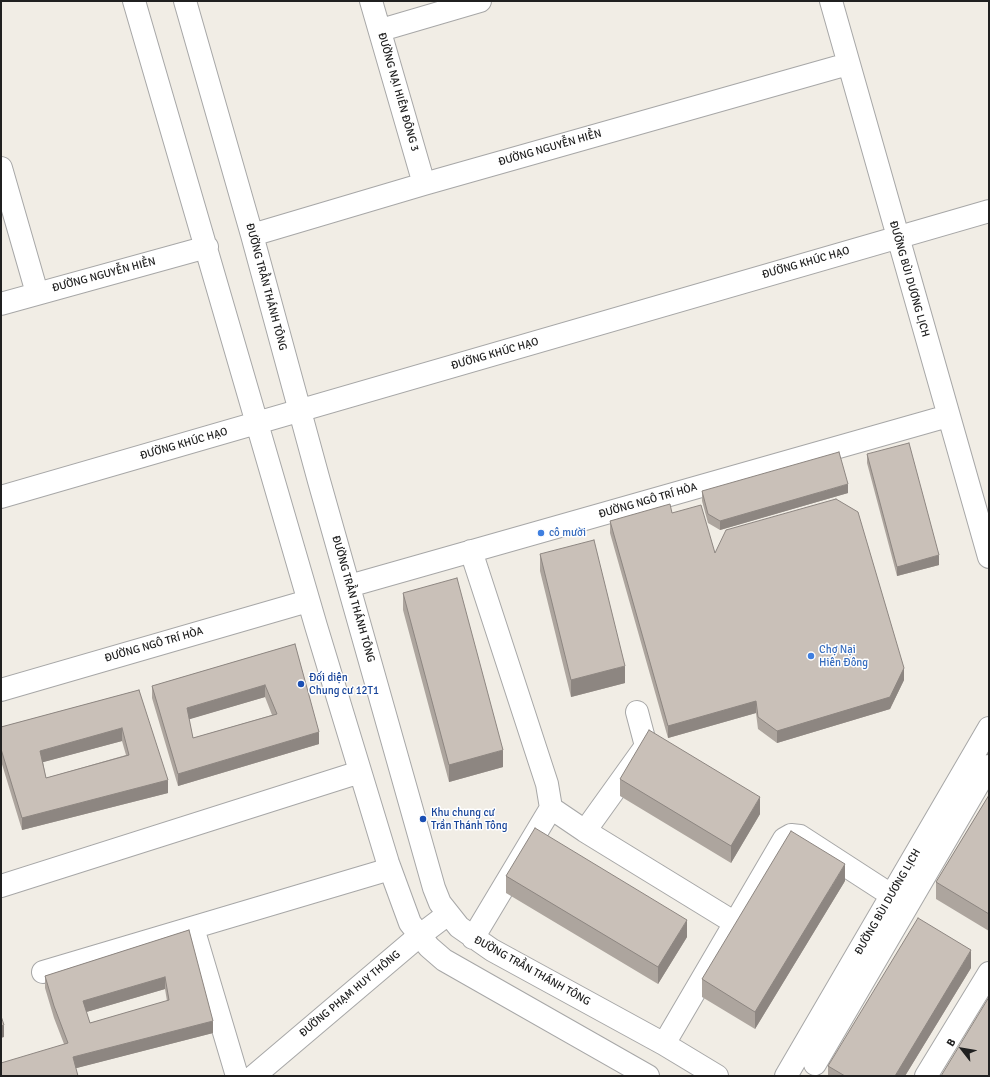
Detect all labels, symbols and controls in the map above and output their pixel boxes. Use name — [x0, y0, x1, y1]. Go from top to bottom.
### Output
street label: ĐƯỜNG NẠI HIÊN ĐÔNG 3 — [375, 31, 421, 153]
street label: ĐƯỜNG NGUYỄN HIỀN — [497, 127, 603, 169]
street label: ĐƯỜNG BÙI DƯƠNG LỊCH — [886, 219, 932, 339]
street label: ĐƯỜNG TRẦN THÁNH TÔNG — [243, 222, 289, 352]
street label: ĐƯỜNG KHÚC HẠO — [761, 244, 851, 282]
street label: ĐƯỜNG NGUYỄN HIỀN — [51, 255, 157, 295]
street label: ĐƯỜNG KHÚC HẠO — [450, 335, 540, 373]
street label: ĐƯỜNG KHÚC HẠO — [139, 425, 229, 463]
street label: ĐƯỜNG NGÔ TRÍ HÒA — [597, 481, 699, 521]
place label: cô mười — [549, 526, 586, 540]
marker: cô mười — [536, 528, 546, 538]
street label: ĐƯỜNG TRẦN THÁNH TÔNG — [329, 534, 377, 664]
street label: ĐƯỜNG NGÔ TRÍ HÒA — [103, 625, 205, 665]
place label: Chợ Nại Hiên Đông — [819, 643, 868, 669]
marker: Chợ Nại Hiên Đông — [806, 651, 816, 661]
place label: Đối diện Chung cư 12T1 — [309, 671, 379, 697]
marker: Đối diện Chung cư 12T1 — [296, 679, 306, 689]
place label: Khu chung cư Trần Thánh Tông — [431, 806, 508, 832]
marker: Khu chung cư Trần Thánh Tông — [418, 814, 428, 824]
street label: ĐƯỜNG BÙI DƯƠNG LỊCH — [852, 847, 924, 957]
street label: ĐƯỜNG TRẦN THÁNH TÔNG — [471, 933, 593, 1009]
street label: ĐƯỜNG PHẠM HUY THÔNG — [297, 948, 403, 1040]
north arrow — [942, 1029, 982, 1069]
text: B — [944, 1036, 959, 1049]

